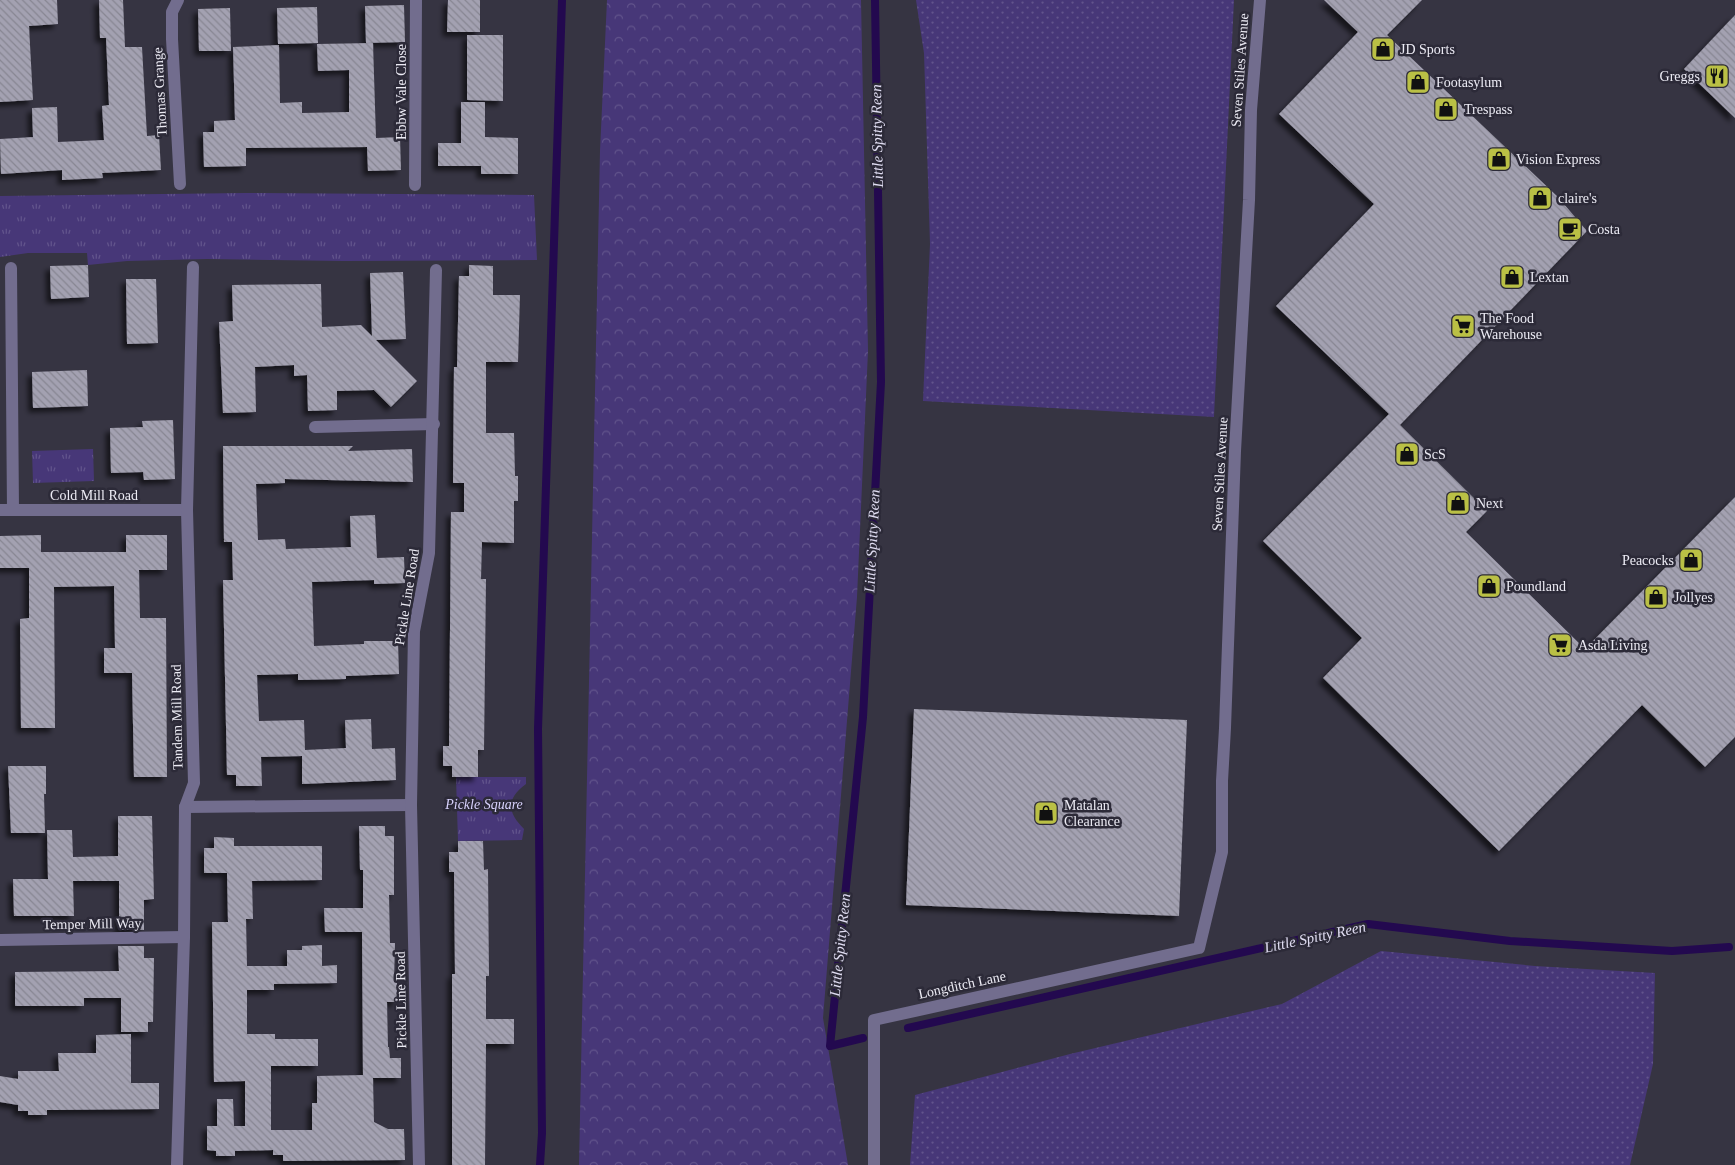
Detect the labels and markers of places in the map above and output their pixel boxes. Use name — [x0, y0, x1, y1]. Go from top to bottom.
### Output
shop icon: JD Sports — [1370, 36, 1396, 62]
place label: JD Sports — [1400, 42, 1455, 57]
restaurant icon: Greggs — [1704, 63, 1730, 89]
shop icon: Footasylum — [1405, 69, 1431, 95]
place label: Greggs — [1660, 69, 1700, 84]
place label: Footasylum — [1436, 75, 1502, 90]
shop icon: Trespass — [1433, 96, 1459, 122]
place label: Trespass — [1464, 102, 1513, 117]
shop icon: Vision Express — [1486, 146, 1512, 172]
place label: Vision Express — [1516, 152, 1600, 167]
shop icon: claire's — [1527, 185, 1553, 211]
place label: claire's — [1558, 191, 1597, 206]
cafe icon: Costa — [1557, 216, 1583, 242]
place label: Costa — [1588, 222, 1621, 237]
shop icon: Lextan — [1499, 264, 1525, 290]
place label: Lextan — [1530, 270, 1569, 285]
place label: The Food Warehouse — [1480, 311, 1542, 342]
supermarket icon: The Food Warehouse — [1450, 313, 1476, 339]
shop icon: ScS — [1394, 441, 1420, 467]
place label: ScS — [1424, 447, 1446, 462]
shop icon: Next — [1445, 490, 1471, 516]
place label: Next — [1476, 496, 1503, 511]
shop icon: Peacocks — [1678, 547, 1704, 573]
place label: Peacocks — [1622, 553, 1674, 568]
shop icon: Poundland — [1476, 573, 1502, 599]
place label: Poundland — [1506, 579, 1566, 594]
shop icon: Jollyes — [1643, 584, 1669, 610]
place label: Jollyes — [1674, 590, 1713, 605]
supermarket icon: Asda Living — [1547, 632, 1573, 658]
place label: Asda Living — [1578, 638, 1648, 653]
place label: Matalan Clearance — [1064, 798, 1120, 829]
shop icon: Matalan Clearance — [1033, 800, 1059, 826]

